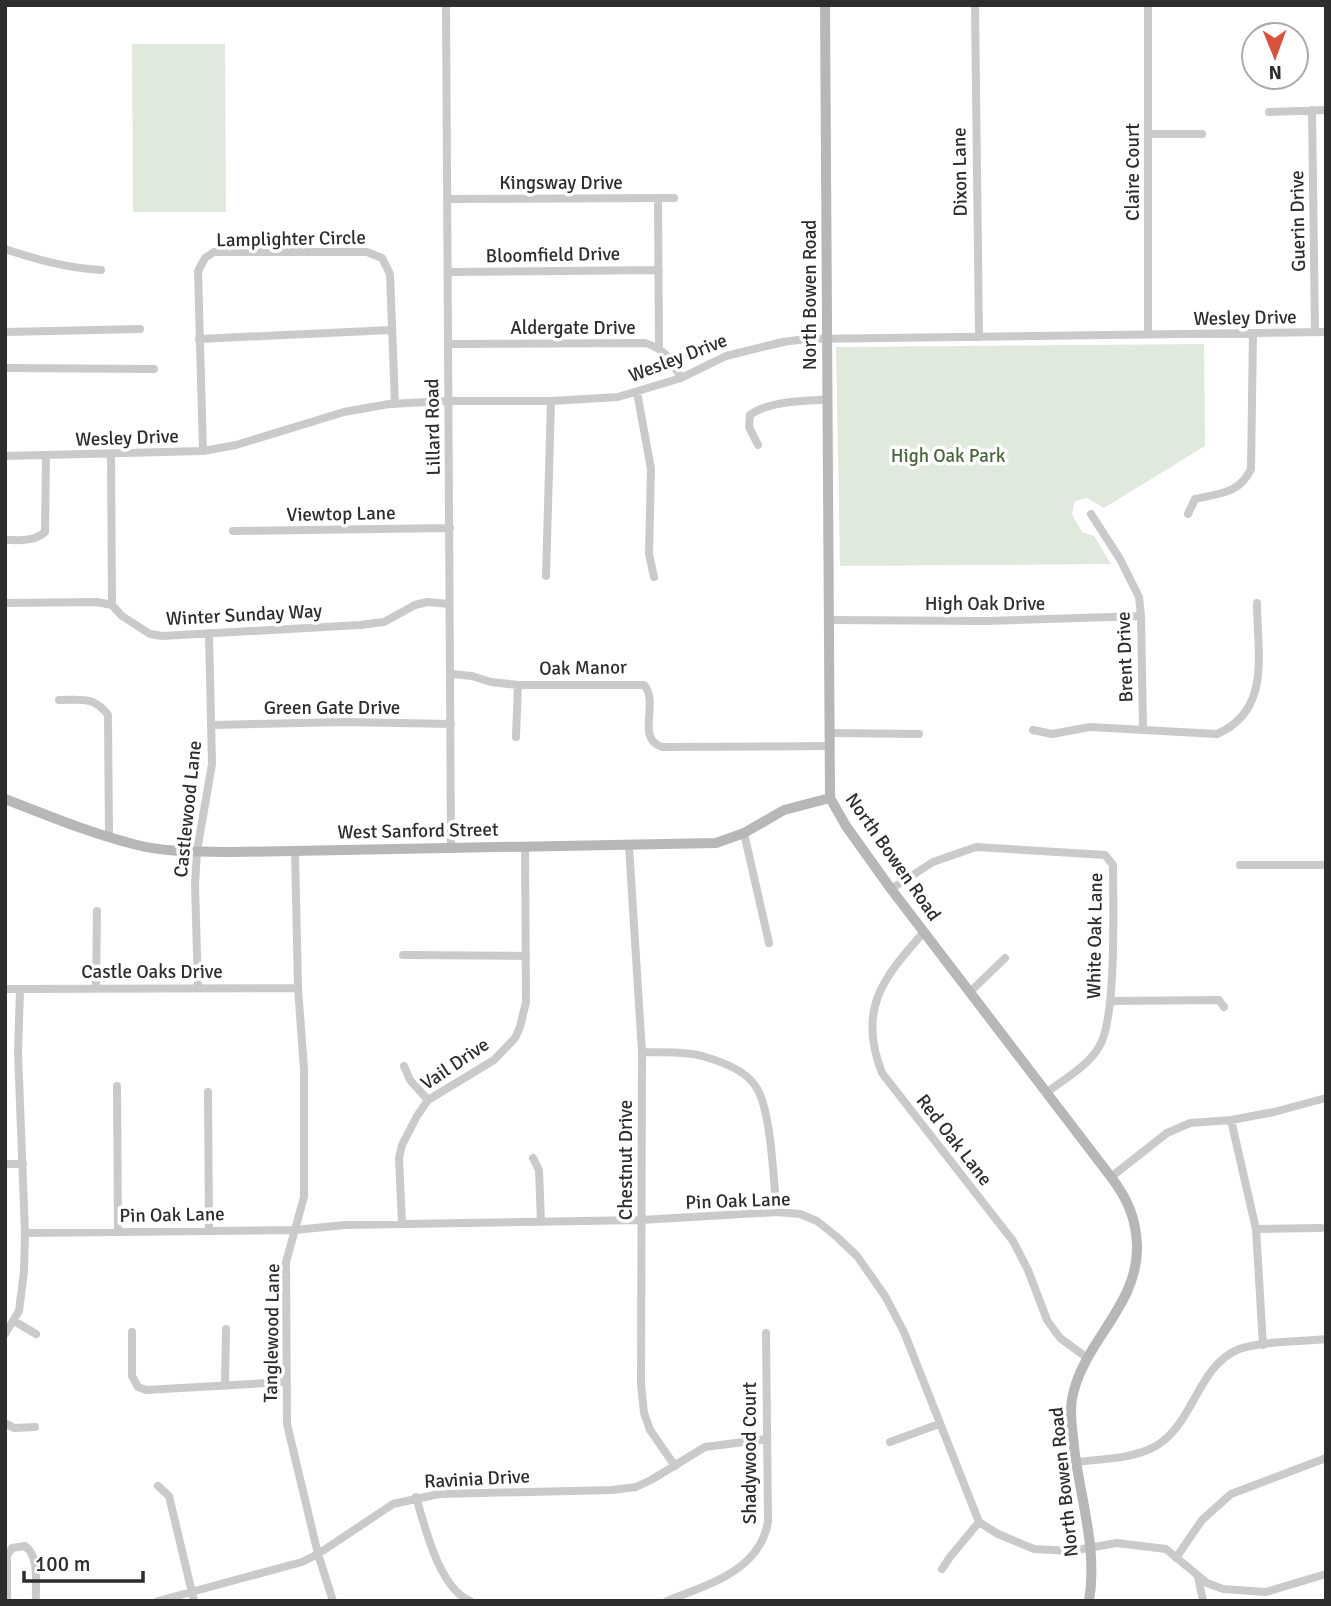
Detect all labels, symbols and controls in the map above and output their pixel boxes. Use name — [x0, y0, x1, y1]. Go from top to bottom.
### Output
north arrow — [1240, 21, 1310, 91]
text: N — [1268, 60, 1282, 84]
street label: Claire Court — [1121, 123, 1145, 221]
street label: Dixon Lane — [947, 127, 973, 217]
street label: Guerin Drive — [1285, 170, 1311, 272]
street label: Kingsway Drive — [499, 171, 623, 195]
street label: North Bowen Road — [798, 220, 822, 370]
street label: Lamplighter Circle — [216, 226, 366, 252]
street label: Bloomfield Drive — [486, 242, 620, 268]
street label: Wesley Drive — [1193, 305, 1297, 331]
street label: Aldergate Drive — [510, 316, 636, 340]
street label: Wesley Drive — [625, 328, 731, 388]
street label: Lillard Road — [420, 378, 446, 476]
street label: Wesley Drive — [75, 424, 179, 452]
park label: High Oak Park — [891, 444, 1006, 468]
street label: Viewtop Lane — [286, 501, 396, 527]
street label: High Oak Drive — [925, 592, 1045, 616]
street label: Winter Sunday Way — [165, 599, 323, 631]
street label: Brent Drive — [1111, 611, 1139, 703]
street label: Oak Manor — [539, 655, 627, 681]
street label: Green Gate Drive — [264, 696, 400, 720]
street label: Castlewood Lane — [169, 739, 207, 879]
street label: North Bowen Road — [840, 788, 946, 926]
street label: West Sanford Street — [337, 818, 499, 844]
street label: White Oak Lane — [1082, 873, 1108, 999]
street label: Castle Oaks Drive — [81, 960, 223, 984]
street label: Vail Drive — [416, 1032, 494, 1096]
street label: Red Oak Lane — [911, 1089, 997, 1191]
street label: Chestnut Drive — [614, 1100, 638, 1220]
street label: Pin Oak Lane — [685, 1187, 791, 1215]
street label: Pin Oak Lane — [119, 1202, 225, 1228]
street label: Tanglewood Lane — [259, 1263, 285, 1403]
street label: Shadywood Court — [738, 1381, 762, 1524]
street label: North Bowen Road — [1044, 1406, 1084, 1558]
street label: Ravinia Drive — [423, 1464, 531, 1494]
scale bar — [24, 1540, 144, 1584]
text: 100 m — [35, 1551, 90, 1577]

